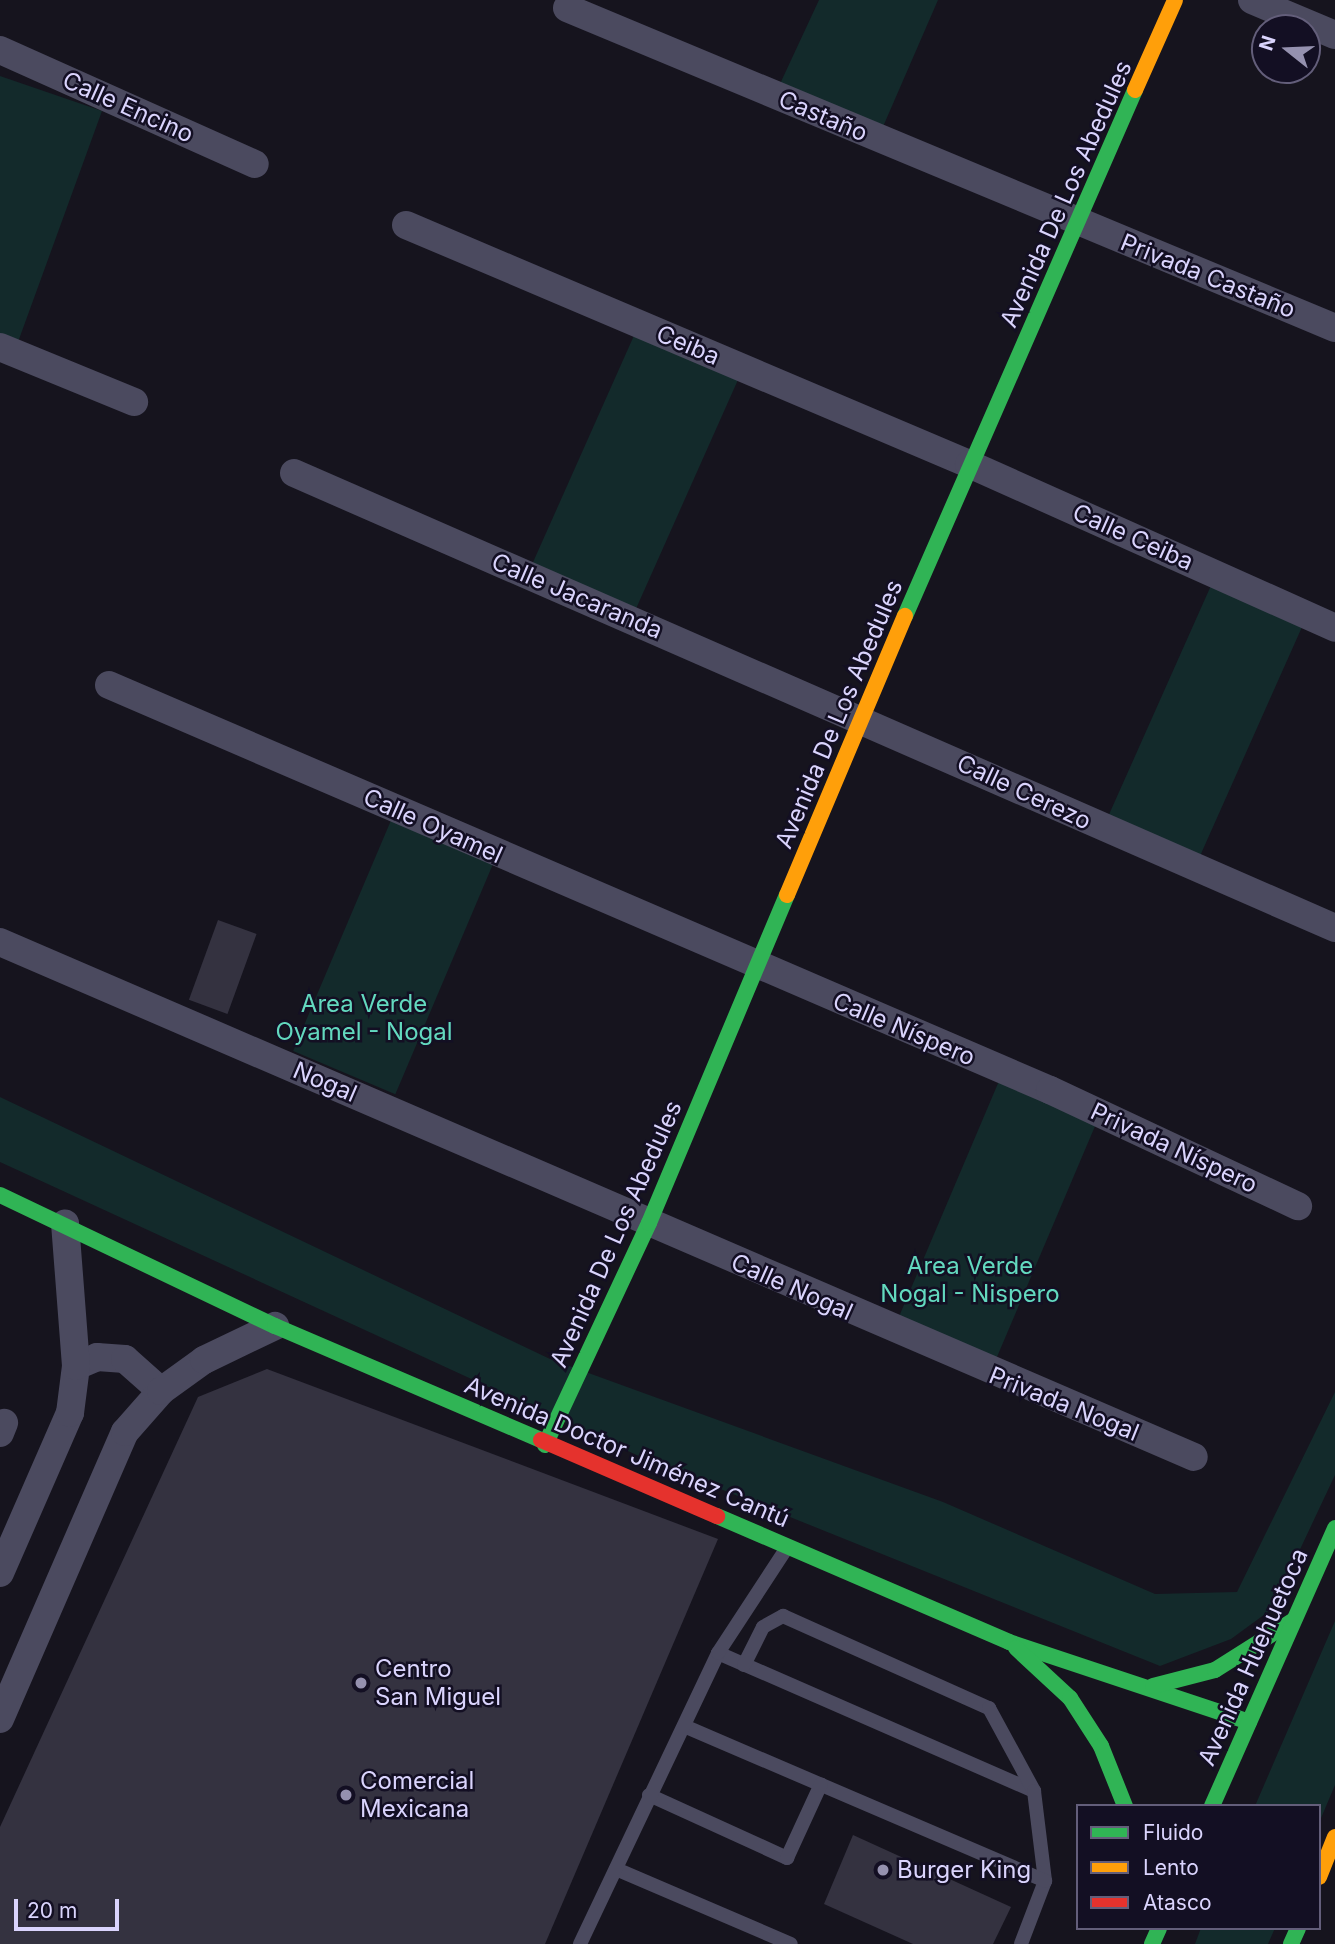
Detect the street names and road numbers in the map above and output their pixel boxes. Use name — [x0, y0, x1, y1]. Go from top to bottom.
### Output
street label: Avenida De Los Abedules — [994, 56, 1138, 332]
street label: Calle Encino — [58, 65, 198, 149]
street label: Castaño — [774, 84, 872, 148]
street label: Privada Castaño — [1116, 228, 1300, 324]
street label: Ceiba — [652, 319, 724, 371]
street label: Calle Ceiba — [1068, 498, 1198, 576]
street label: Calle Jacaranda — [487, 547, 667, 645]
street label: Avenida De Los Abedules — [769, 575, 909, 853]
street label: Calle Cerezo — [952, 748, 1096, 836]
street label: Calle Oyamel — [359, 782, 507, 870]
street label: Calle Níspero — [829, 986, 979, 1072]
street label: Nogal — [289, 1056, 361, 1108]
street label: Avenida De Los Abedules — [544, 1096, 688, 1372]
street label: Privada Níspero — [1086, 1097, 1262, 1199]
street label: Calle Nogal — [727, 1247, 857, 1327]
street label: Privada Nogal — [985, 1361, 1143, 1447]
street label: Avenida Doctor Jiménez Cantú — [460, 1370, 794, 1534]
street label: Avenida Huehuetoca — [1192, 1544, 1314, 1770]

